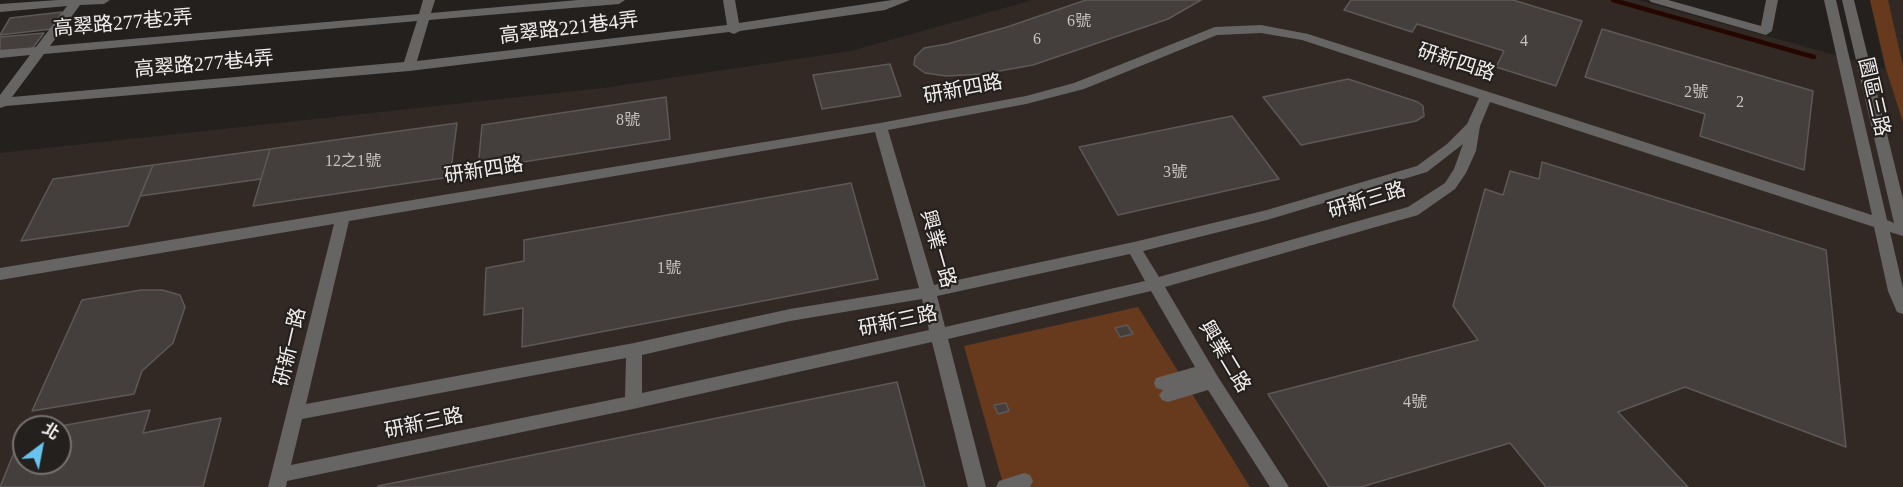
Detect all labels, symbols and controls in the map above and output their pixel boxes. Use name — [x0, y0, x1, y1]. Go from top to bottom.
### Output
street label: 高翠路277巷2弄 — [52, 6, 194, 42]
street label: 高翠路221巷4弄 — [498, 9, 640, 49]
house number: 6號 — [1067, 12, 1091, 32]
house number: 6 — [1033, 30, 1041, 50]
house number: 4 — [1520, 32, 1528, 52]
street label: 研新四路 — [1414, 39, 1498, 87]
street label: 高翠路277巷4弄 — [133, 47, 275, 83]
street label: 園區三路 — [1852, 55, 1894, 139]
street label: 研新四路 — [921, 71, 1005, 109]
house number: 2號 — [1684, 83, 1708, 103]
house number: 2 — [1736, 93, 1744, 113]
house number: 8號 — [616, 111, 640, 131]
house number: 12之1號 — [325, 152, 381, 172]
street label: 研新四路 — [443, 153, 525, 189]
house number: 3號 — [1163, 163, 1187, 183]
street label: 研新三路 — [1325, 178, 1409, 224]
street label: 興業一路 — [914, 207, 960, 291]
house number: 1號 — [657, 259, 681, 279]
street label: 研新三路 — [856, 302, 940, 342]
street label: 研新一路 — [270, 305, 312, 389]
street label: 興業二路 — [1193, 317, 1255, 397]
house number: 4號 — [1403, 393, 1427, 413]
street label: 研新三路 — [382, 404, 466, 444]
north arrow — [12, 415, 72, 475]
text: 北 — [39, 420, 62, 442]

